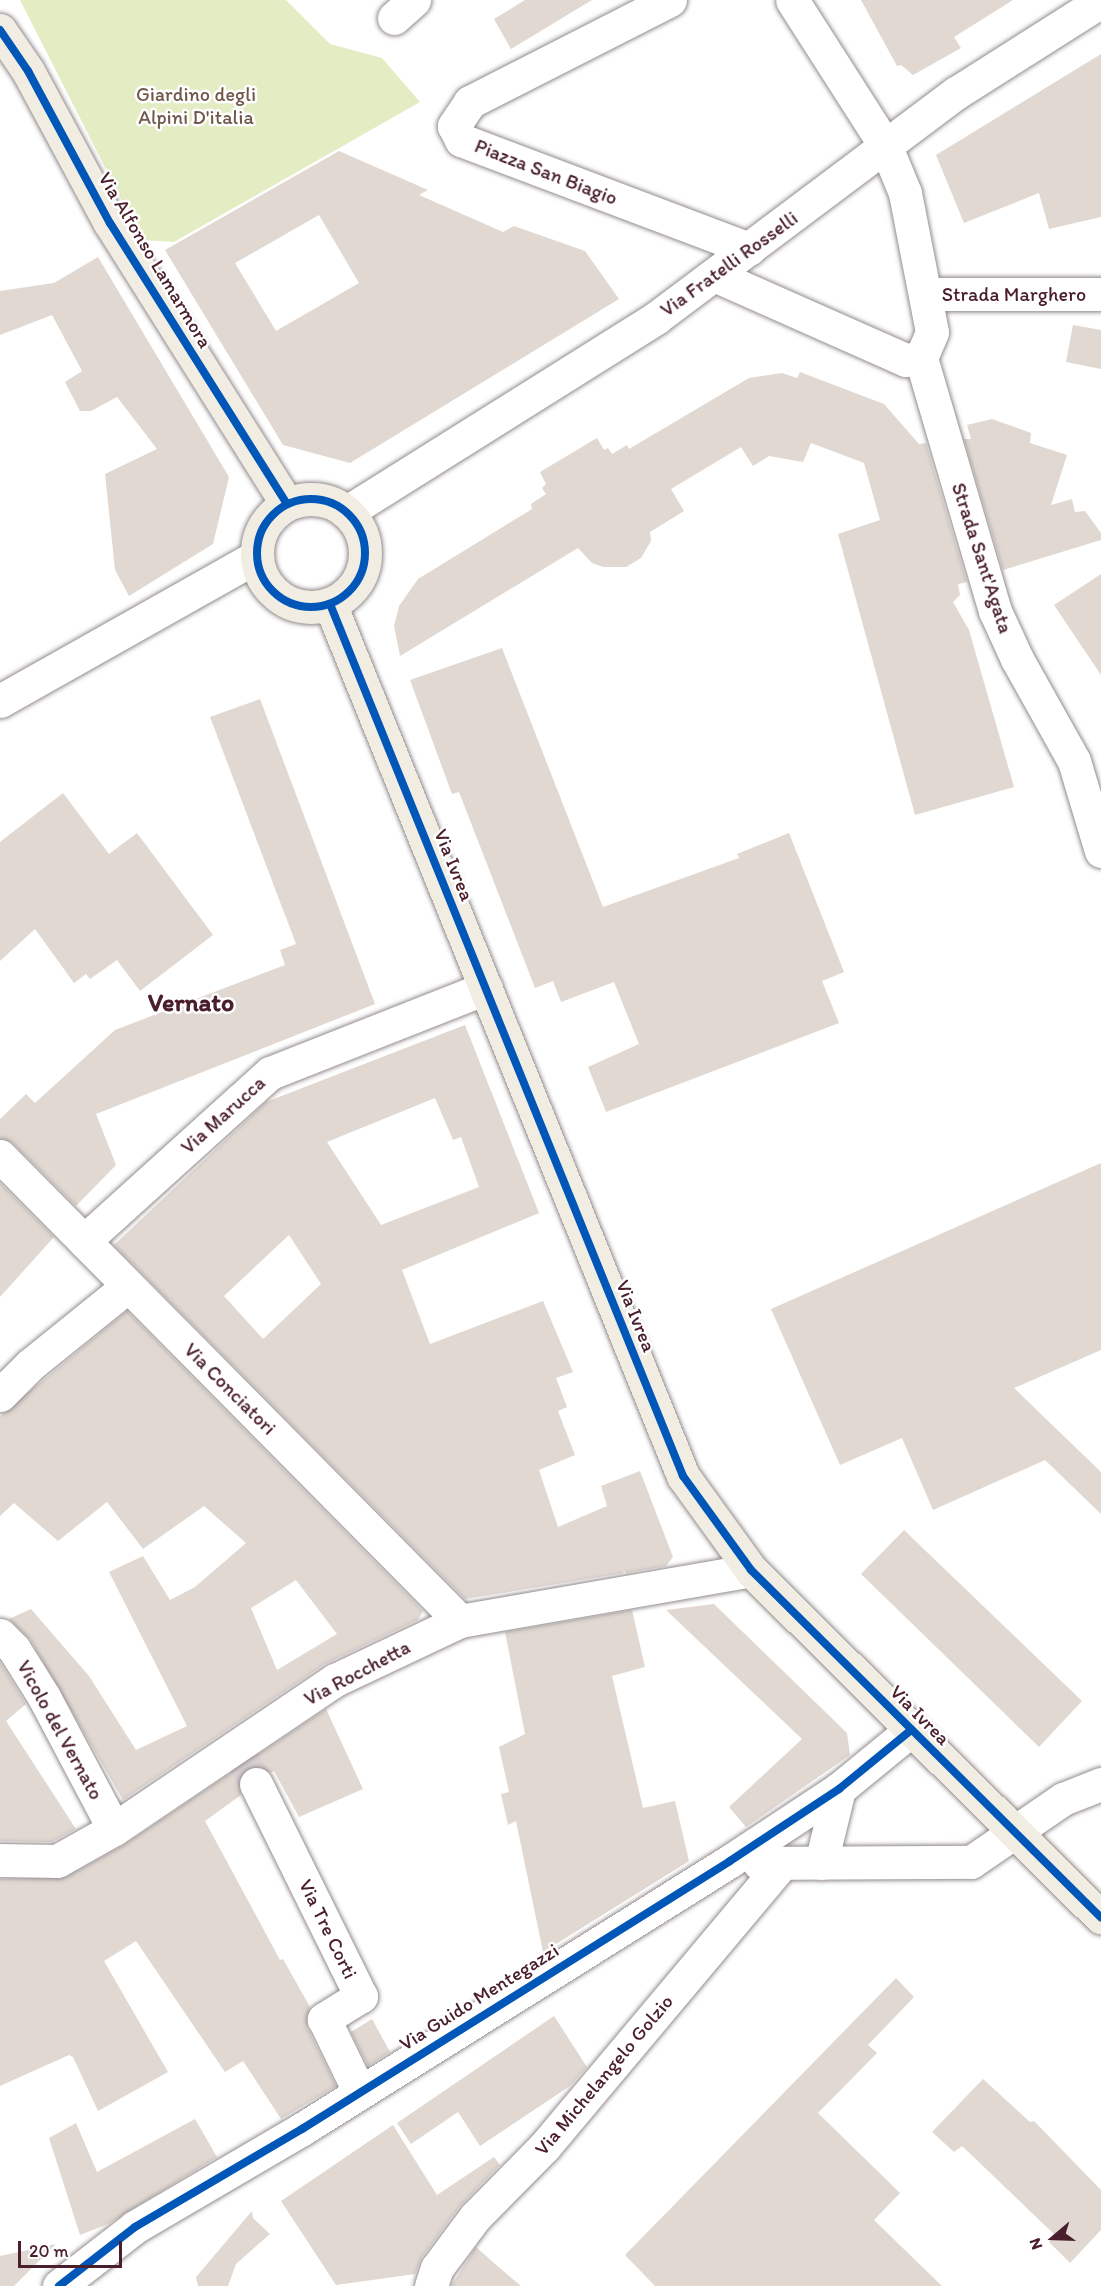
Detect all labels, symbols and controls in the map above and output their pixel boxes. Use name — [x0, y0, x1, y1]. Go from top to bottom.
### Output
park label: Giardino degli Alpini D'italia — [136, 83, 256, 130]
street label: Piazza San Biagio — [471, 134, 621, 210]
street label: Via Alfonso Lamarmora — [93, 167, 217, 353]
street label: Via Fratelli Rosselli — [656, 206, 802, 322]
street label: Strada Marghero — [942, 282, 1086, 306]
street label: Strada Sant'Agata — [946, 480, 1018, 636]
street label: Via Ivrea — [429, 826, 479, 904]
district label: Vernato — [148, 987, 234, 1019]
street label: Via Marucca — [176, 1071, 270, 1159]
street label: Via Ivrea — [611, 1277, 661, 1355]
street label: Via Conciatori — [179, 1338, 281, 1440]
street label: Via Rocchetta — [300, 1635, 414, 1711]
street label: Vicolo del Vernato — [12, 1657, 108, 1803]
street label: Via Ivrea — [885, 1680, 955, 1750]
street label: Via Tre Corti — [294, 1876, 362, 1982]
street label: Via Guido Mentegazzi — [394, 1938, 564, 2056]
street label: Via Michelangelo Golzio — [530, 1990, 678, 2160]
north arrow — [1023, 2208, 1083, 2268]
scale bar — [21, 2229, 124, 2267]
text: N — [1025, 2236, 1046, 2252]
text: 20 m — [29, 2240, 69, 2262]

